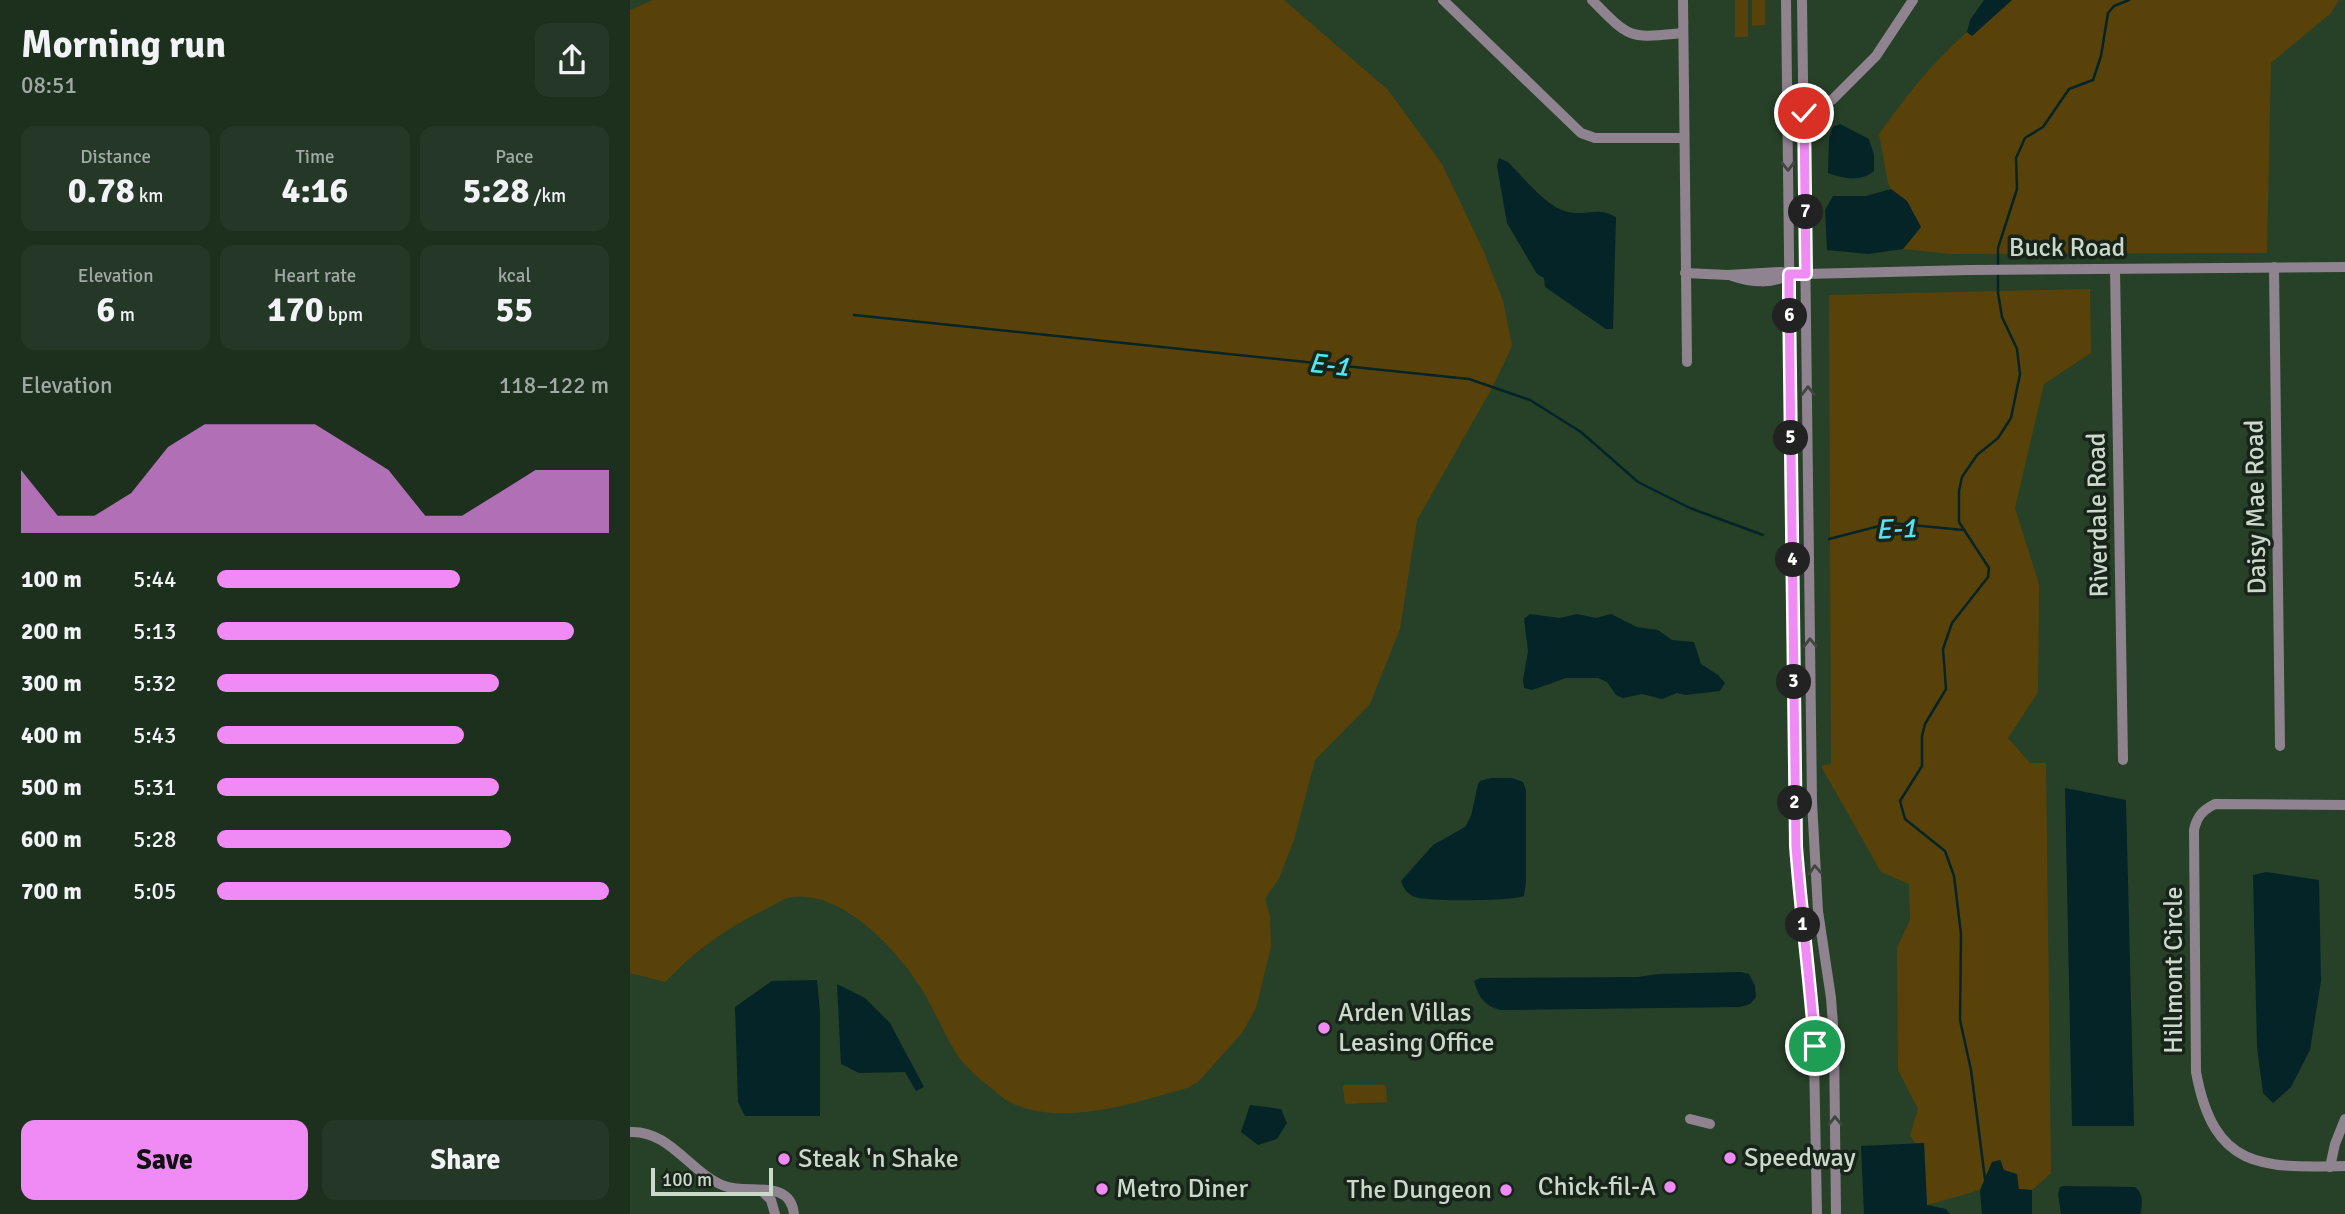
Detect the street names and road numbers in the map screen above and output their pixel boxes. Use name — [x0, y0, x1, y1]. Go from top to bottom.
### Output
street label: Buck Road — [2009, 232, 2125, 264]
street label: Daisy Mae Road — [2238, 419, 2274, 595]
street label: Riverdale Road — [2081, 432, 2115, 598]
street label: Hillmont Circle — [2158, 886, 2190, 1054]

